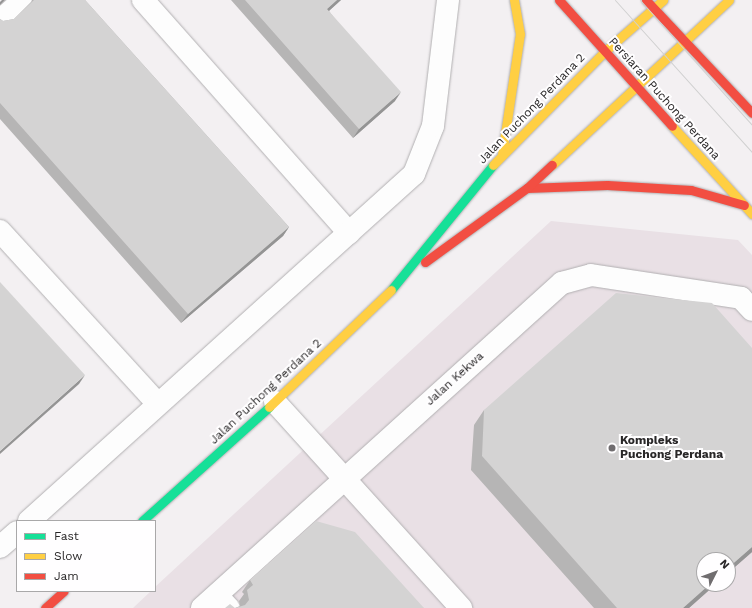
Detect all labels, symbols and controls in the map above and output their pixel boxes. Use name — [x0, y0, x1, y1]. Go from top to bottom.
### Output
street label: Persiaran Puchong Perdana — [605, 35, 723, 163]
street label: Jalan Puchong Perdana 2 — [475, 51, 589, 167]
street label: Jalan Puchong Perdana 2 — [207, 336, 325, 448]
street label: Jalan Kekwa — [423, 349, 487, 409]
place label: Kompleks Puchong Perdana — [620, 434, 723, 462]
marker: Kompleks Puchong Perdana — [607, 443, 617, 453]
legend — [16, 520, 156, 592]
text: Fast — [54, 529, 79, 543]
text: Slow — [54, 549, 82, 563]
north arrow — [696, 552, 736, 592]
text: N — [717, 557, 732, 572]
text: Jam — [54, 569, 79, 583]

